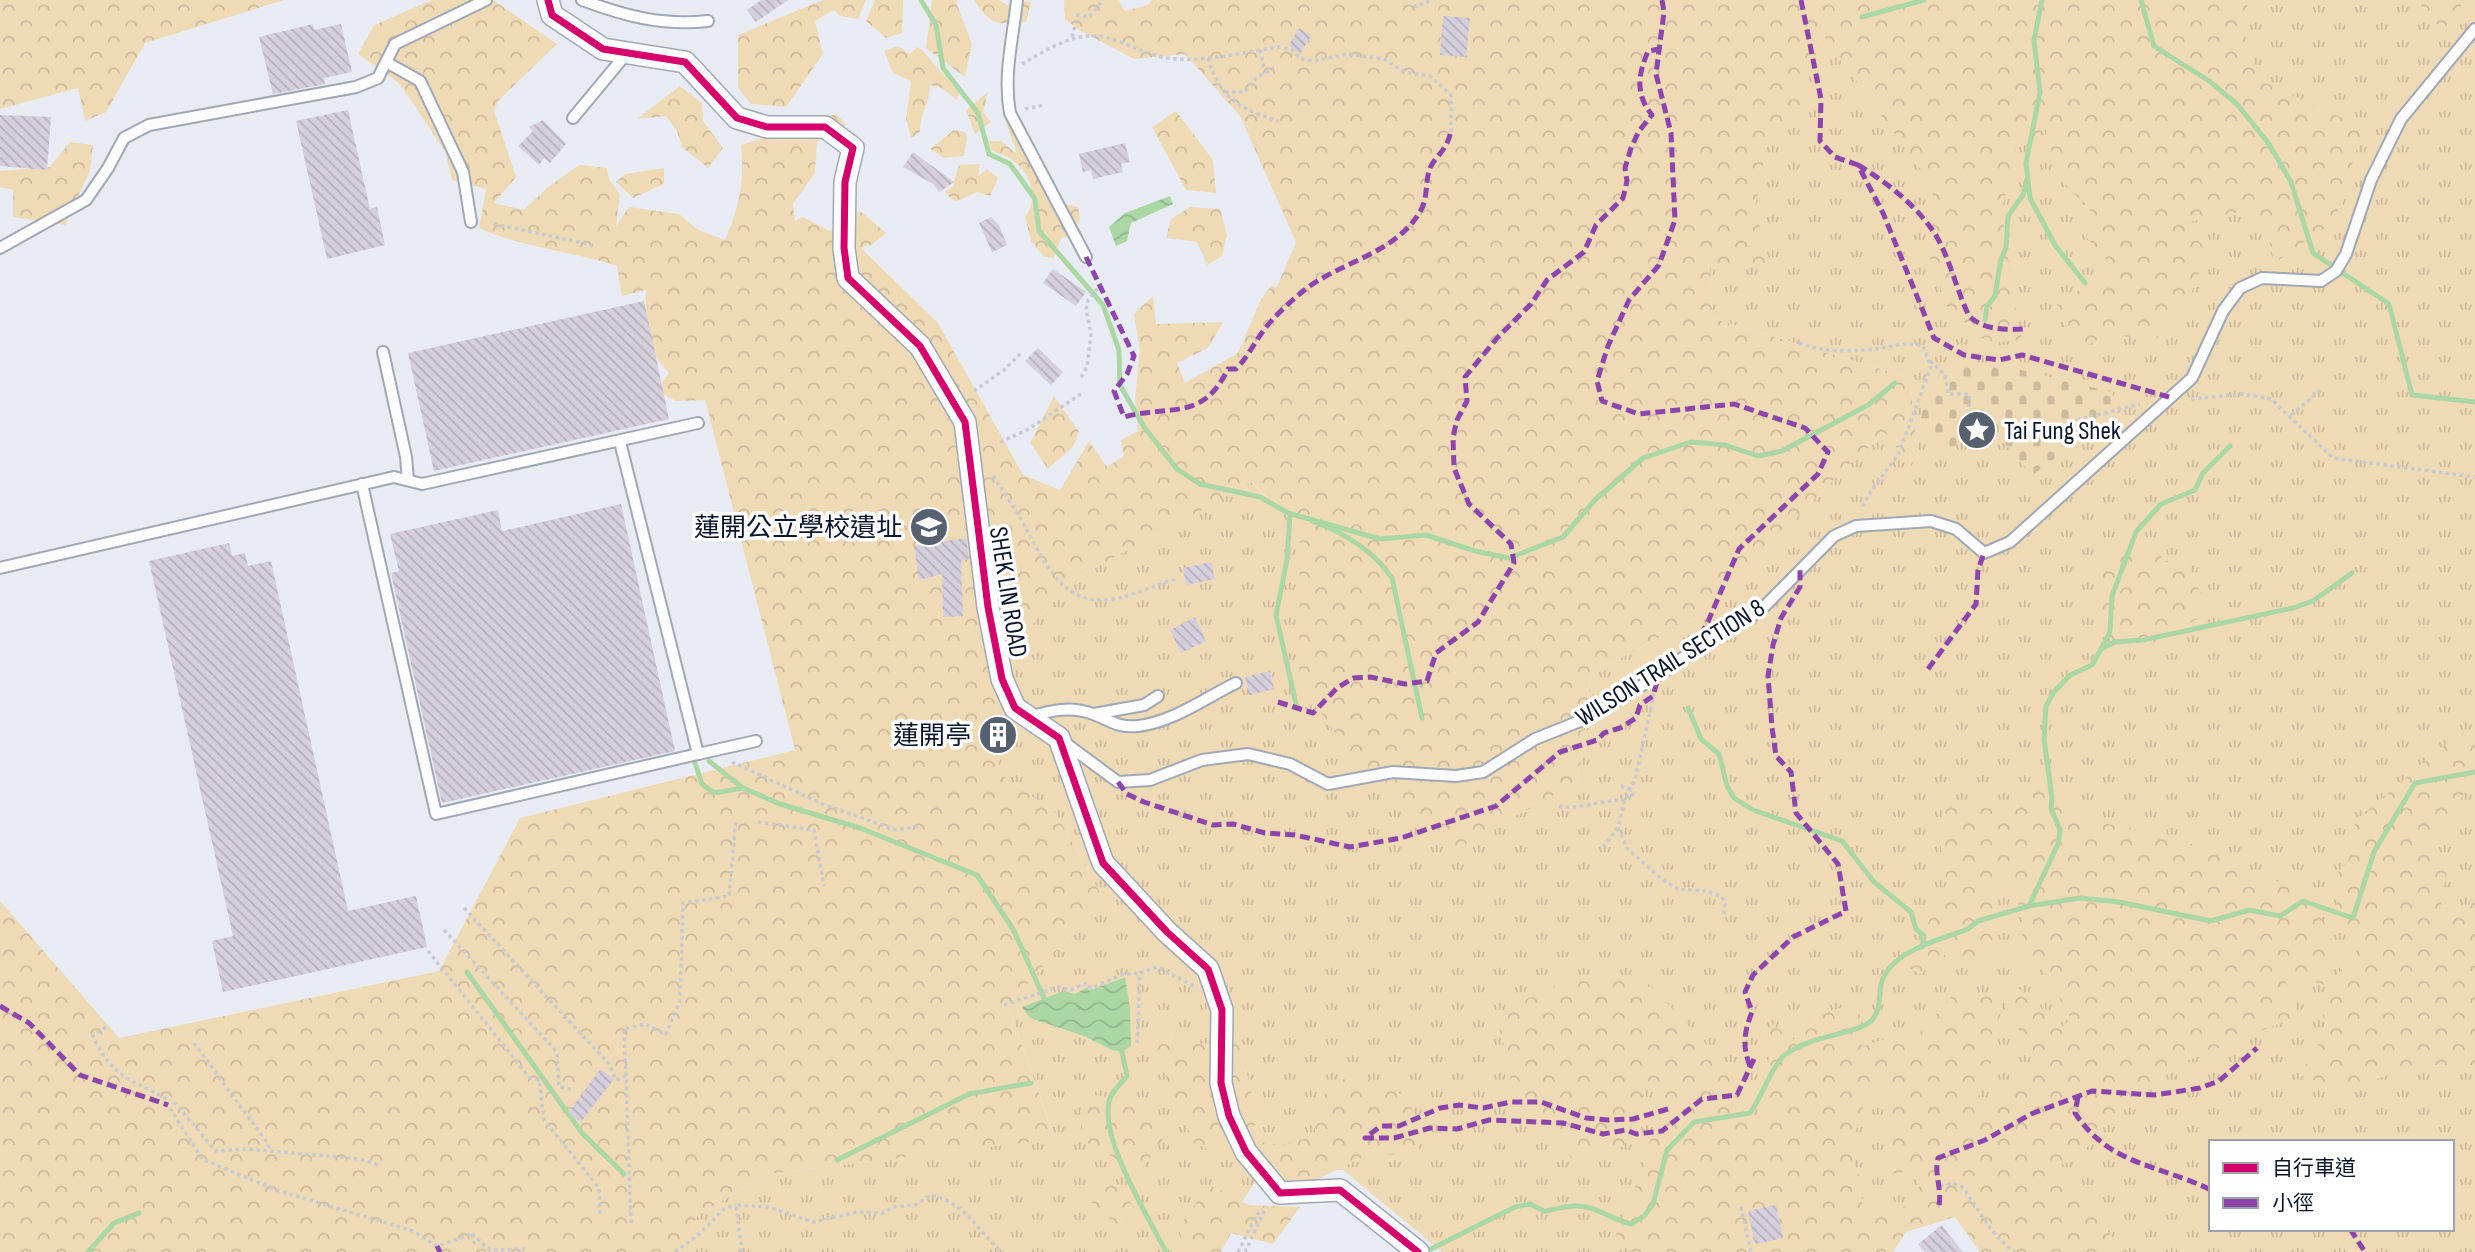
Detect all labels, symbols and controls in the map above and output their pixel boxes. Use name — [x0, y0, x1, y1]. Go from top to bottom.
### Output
place icon: Tai Fung Shek — [1956, 409, 1998, 451]
place label: Tai Fung Shek — [2004, 416, 2121, 447]
school or university icon: 蓮開公立學校遺址 — [908, 506, 950, 548]
place label: 蓮開公立學校遺址 — [694, 513, 902, 544]
street label: SHEK LIN ROAD — [982, 525, 1033, 660]
street label: WILSON TRAIL SECTION 8 — [1571, 593, 1771, 734]
building icon: 蓮開亭 — [977, 714, 1019, 756]
place label: 蓮開亭 — [893, 721, 971, 752]
legend — [2209, 1140, 2454, 1231]
text: 自行車道 — [2272, 1156, 2356, 1181]
text: 小徑 — [2272, 1191, 2314, 1216]

